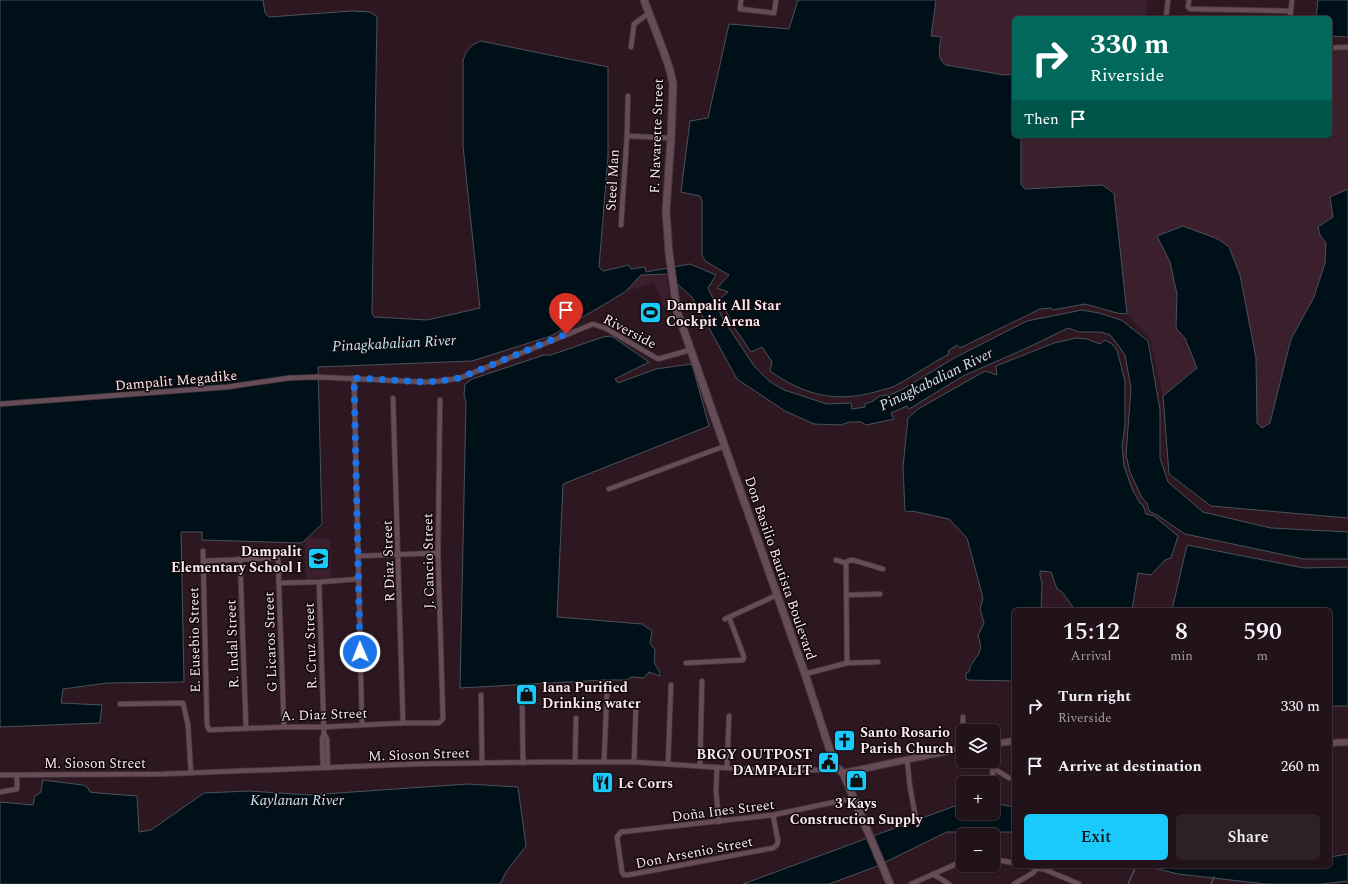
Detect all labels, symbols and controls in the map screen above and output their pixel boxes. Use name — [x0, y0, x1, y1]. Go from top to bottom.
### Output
text: 330 m — [1090, 23, 1169, 66]
icon: right — [1024, 32, 1076, 84]
text: Riverside — [1090, 62, 1164, 89]
street label: F. Navarette Street — [644, 78, 669, 194]
text: Then — [1024, 108, 1059, 131]
icon: arrive — [1067, 108, 1089, 130]
street label: Steel Man — [600, 148, 625, 212]
pin — [549, 293, 583, 334]
place label: Dampalit All Star Cockpit Arena — [666, 295, 781, 332]
icon: arrive — [555, 299, 577, 321]
sports icon: Dampalit All Star Cockpit Arena — [637, 300, 663, 326]
street label: Riverside — [599, 309, 660, 354]
water label: Pinagkabalian River — [331, 329, 457, 358]
water label: Pinagkabalian River — [875, 342, 998, 417]
street label: Dampalit Megadike — [114, 365, 238, 396]
street label: Don Basilio Bautista Boulevard — [739, 473, 822, 663]
street label: J. Cancio Street — [417, 513, 440, 609]
street label: R Diaz Street — [377, 520, 400, 602]
place label: Dampalit Elementary School I — [171, 541, 303, 578]
school or university icon: Dampalit Elementary School I — [305, 546, 331, 572]
street label: E. Eusebio Street — [183, 587, 206, 693]
street label: G Licaros Street — [258, 591, 283, 693]
street label: R. Indal Street — [220, 599, 245, 689]
street label: R. Cruz Street — [298, 602, 323, 690]
text: 15:12 — [1062, 614, 1120, 650]
text: 8 — [1175, 614, 1188, 650]
text: 590 — [1243, 614, 1282, 650]
position arrow — [339, 631, 381, 673]
text: Arrival — [1071, 646, 1111, 666]
text: min — [1170, 646, 1193, 666]
text: m — [1257, 646, 1268, 666]
place label: Iana Purified Drinking water — [542, 677, 641, 714]
shop icon: Iana Purified Drinking water — [513, 682, 539, 708]
text: Turn right — [1058, 685, 1131, 708]
icon: right — [1024, 695, 1046, 717]
text: 330 m — [1281, 695, 1320, 718]
street label: A. Diaz Street — [280, 702, 368, 727]
text: Riverside — [1058, 708, 1112, 728]
place label: Santo Rosario Parish Church — [860, 722, 954, 759]
map controls — [956, 724, 1000, 872]
button: layers — [956, 724, 1000, 768]
church icon: Santo Rosario Parish Church — [831, 727, 857, 753]
street label: M. Sioson Street — [368, 742, 470, 767]
place label: BRGY OUTPOST DAMPALIT — [696, 744, 812, 781]
public building icon: BRGY OUTPOST DAMPALIT — [815, 749, 841, 775]
street label: M. Sioson Street — [44, 753, 146, 774]
icon: arrive — [1024, 755, 1046, 777]
text: Arrive at destination — [1058, 755, 1202, 778]
text: 260 m — [1281, 755, 1320, 778]
shop icon: 3 Kays Construction Supply — [843, 768, 869, 794]
restaurant icon: Le Corrs — [589, 770, 615, 796]
place label: Le Corrs — [618, 773, 673, 794]
button: + — [956, 776, 1000, 820]
water label: Kaylanan River — [250, 789, 345, 812]
place label: 3 Kays Construction Supply — [790, 793, 924, 830]
street label: Doña Ines Street — [670, 794, 776, 827]
button: Exit — [1024, 814, 1168, 860]
button: Share — [1176, 814, 1320, 860]
button: − — [956, 828, 1000, 872]
street label: Don Arsenio Street — [634, 831, 755, 874]

